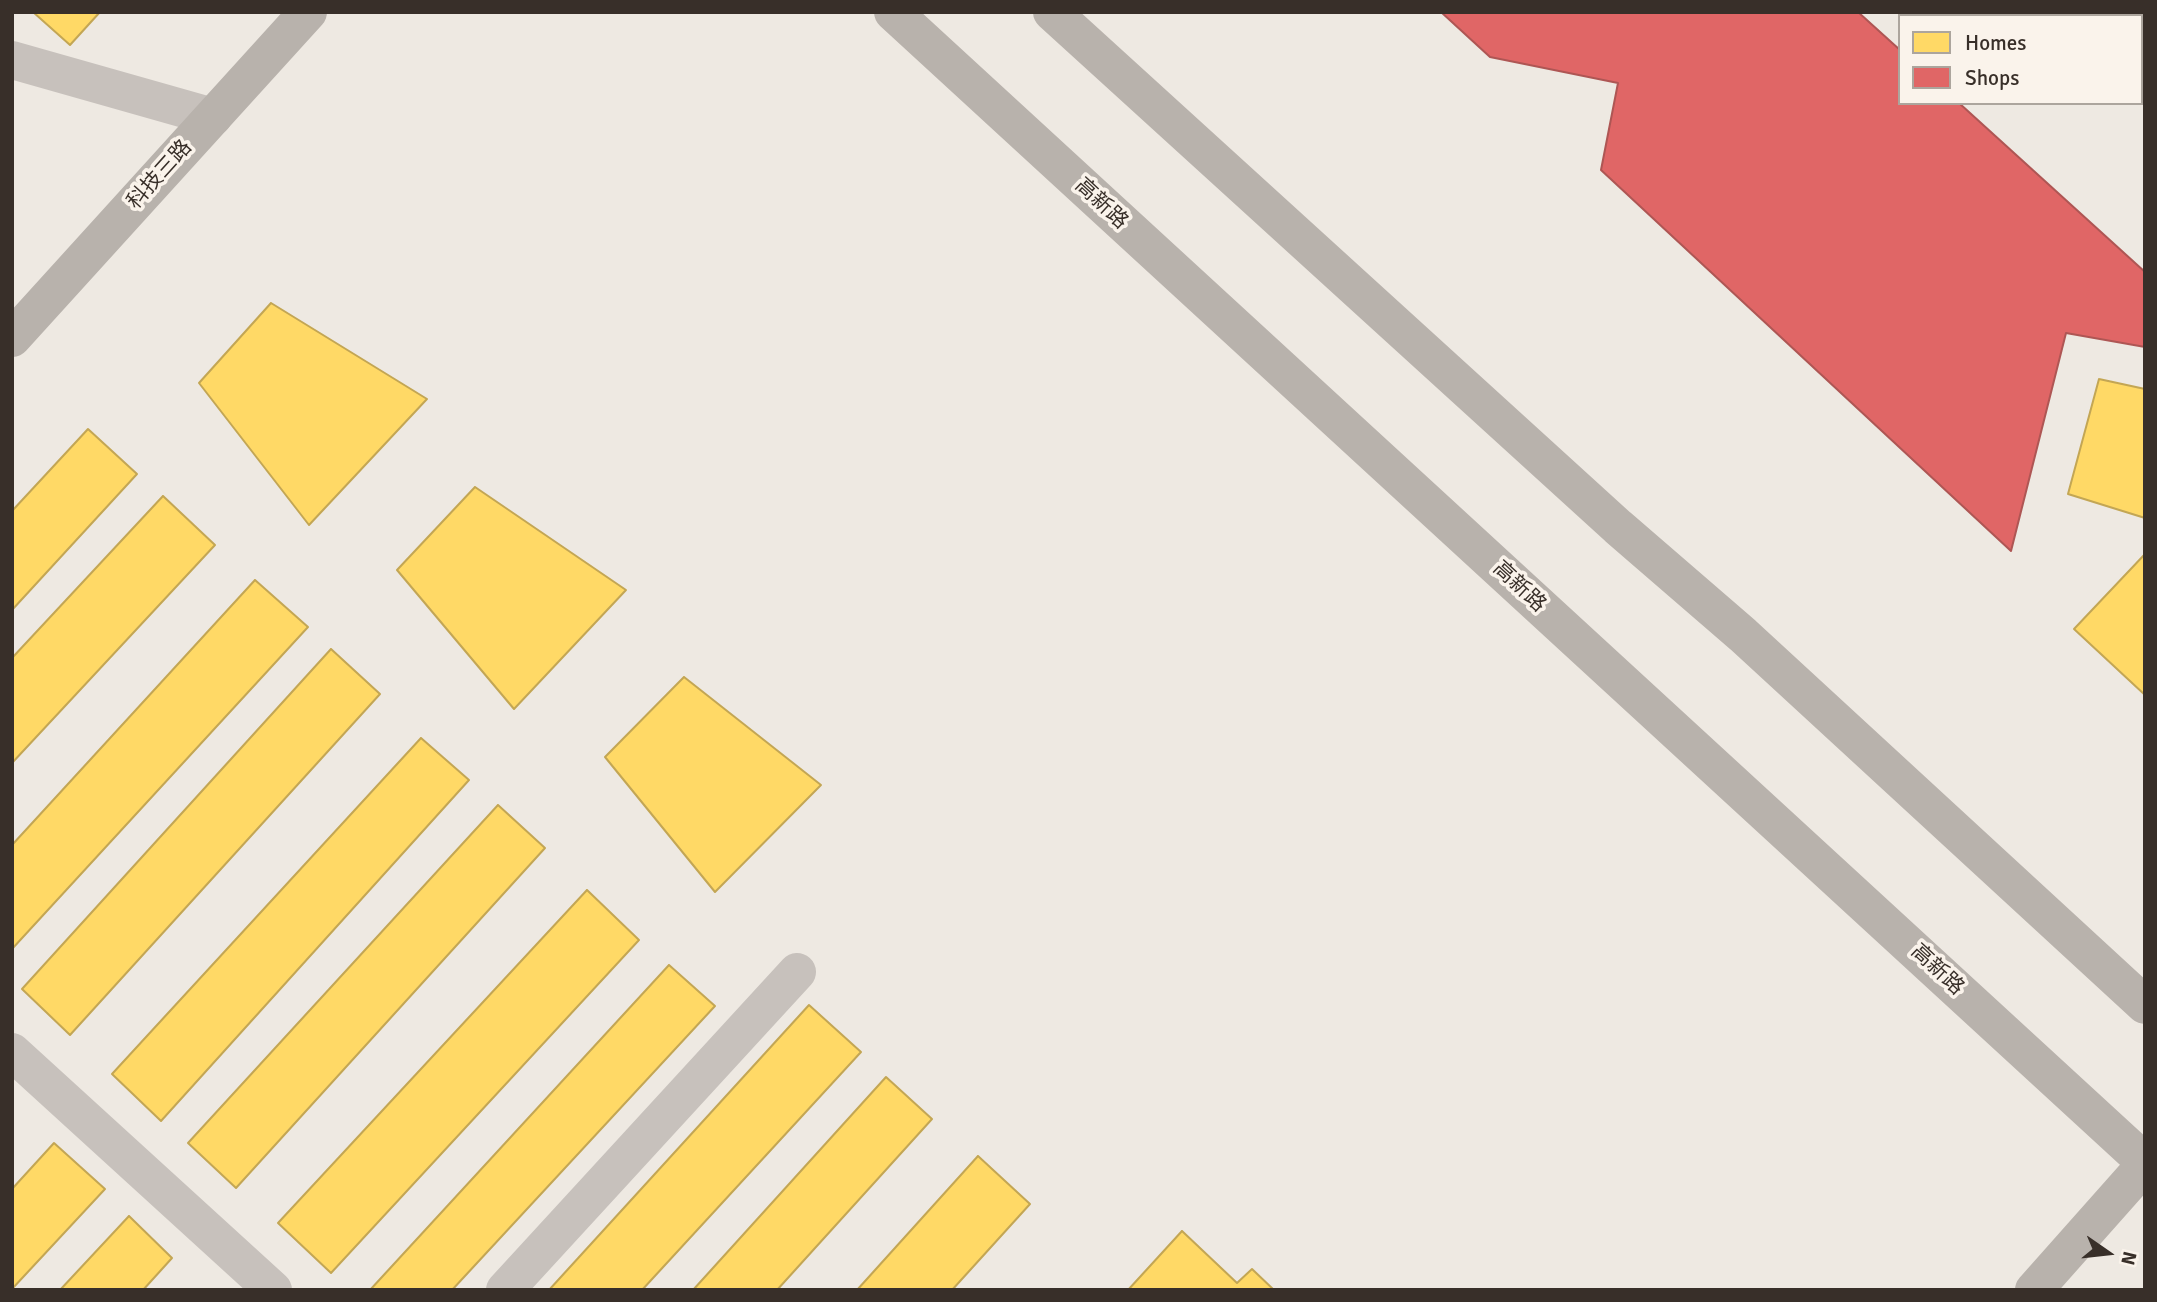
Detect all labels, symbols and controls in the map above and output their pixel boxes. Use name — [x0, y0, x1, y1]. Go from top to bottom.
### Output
legend — [1898, 14, 2143, 105]
text: Homes — [1965, 30, 2027, 56]
text: Shops — [1965, 65, 2019, 91]
street label: 科技三路 — [123, 135, 197, 215]
street label: 高新路 — [1069, 173, 1133, 235]
street label: 高新路 — [1487, 556, 1551, 618]
street label: 高新路 — [1905, 939, 1969, 1001]
north arrow — [2073, 1218, 2143, 1288]
text: N — [2115, 1249, 2142, 1267]

